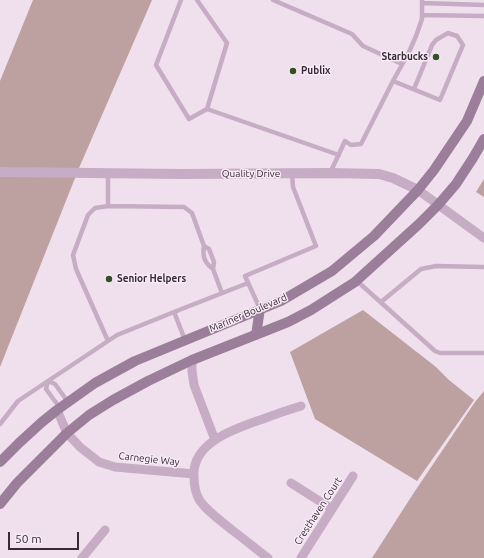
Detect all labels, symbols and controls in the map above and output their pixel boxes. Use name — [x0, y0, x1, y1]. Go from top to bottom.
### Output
place label: Starbucks — [382, 51, 428, 63]
marker: Starbucks — [431, 52, 441, 62]
place label: Publix — [301, 65, 330, 77]
marker: Publix — [288, 66, 298, 76]
street label: Quality Drive — [222, 168, 280, 180]
place label: Senior Helpers — [117, 273, 186, 285]
marker: Senior Helpers — [104, 274, 114, 284]
street label: Mariner Boulevard — [207, 291, 289, 335]
street label: Carnegie Way — [118, 450, 180, 468]
street label: Cresthaven Court — [292, 475, 344, 547]
scale bar — [10, 524, 81, 550]
text: 50 m — [15, 532, 42, 545]

